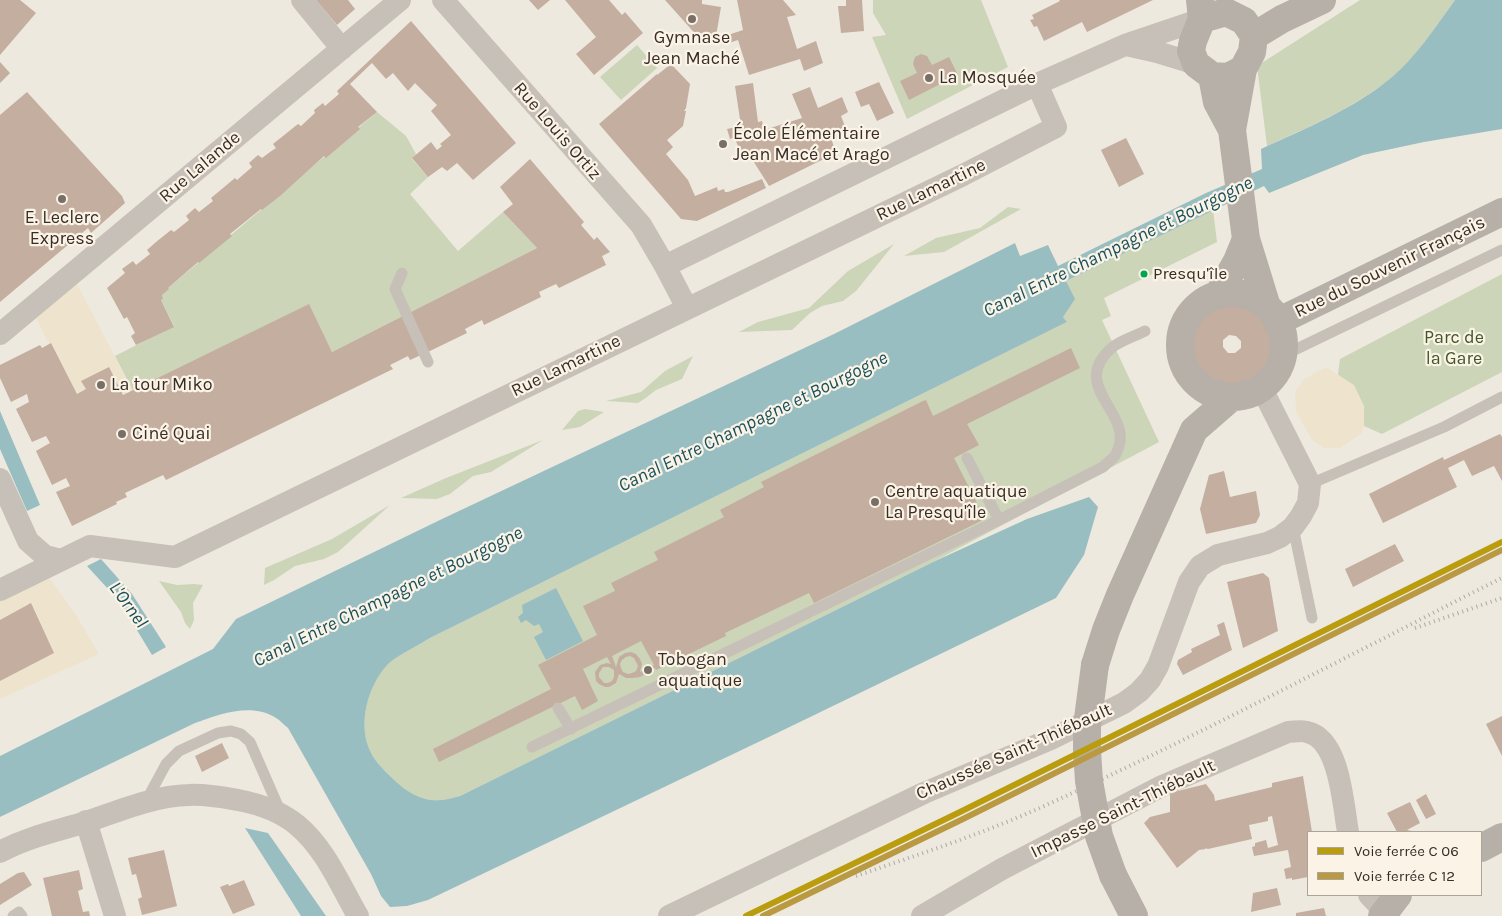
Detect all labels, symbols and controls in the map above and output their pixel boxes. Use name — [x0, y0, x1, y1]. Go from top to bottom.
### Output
marker: Gymnase Jean Maché — [686, 13, 698, 25]
place label: Gymnase Jean Maché — [644, 27, 740, 70]
place label: La Mosquée — [939, 67, 1036, 89]
marker: La Mosquée — [923, 72, 935, 84]
street label: Rue Louis Ortiz — [509, 78, 605, 184]
place label: École Élémentaire Jean Macé et Arago — [733, 123, 890, 166]
street label: Rue Lalande — [155, 127, 245, 207]
marker: École Élémentaire Jean Macé et Arago — [717, 138, 729, 150]
street label: Rue Lamartine — [873, 154, 989, 226]
water label: Canal Entre Champagne et Bourgogne — [980, 172, 1256, 322]
marker: E. Leclerc Express — [56, 193, 68, 205]
place label: E. Leclerc Express — [25, 207, 99, 250]
street label: Rue du Souvenir Français — [1291, 211, 1489, 323]
place label: Presqu'île — [1153, 264, 1227, 284]
marker: Presqu'île — [1139, 269, 1149, 279]
park label: Parc de la Gare — [1424, 327, 1484, 369]
street label: Rue Lamartine — [508, 330, 624, 402]
water label: Canal Entre Champagne et Bourgogne — [615, 347, 891, 497]
place label: La tour Miko — [111, 374, 212, 396]
marker: La tour Miko — [95, 379, 107, 391]
place label: Ciné Quai — [132, 423, 211, 445]
marker: Ciné Quai — [116, 428, 128, 440]
place label: Centre aquatique La Presqu'île — [885, 481, 1027, 524]
marker: Centre aquatique La Presqu'île — [869, 496, 881, 508]
water label: Canal Entre Champagne et Bourgogne — [250, 522, 526, 672]
water label: L'Ornel — [104, 577, 152, 633]
place label: Tobogan aquatique — [658, 649, 742, 692]
marker: Tobogan aquatique — [642, 664, 654, 676]
street label: Chaussée Saint-Thiébault — [913, 699, 1115, 805]
street label: Impasse Saint-Thiébault — [1027, 755, 1219, 863]
legend — [1307, 831, 1482, 896]
text: Voie ferrée C 06 — [1354, 842, 1459, 860]
text: Voie ferrée C 12 — [1354, 867, 1455, 885]

